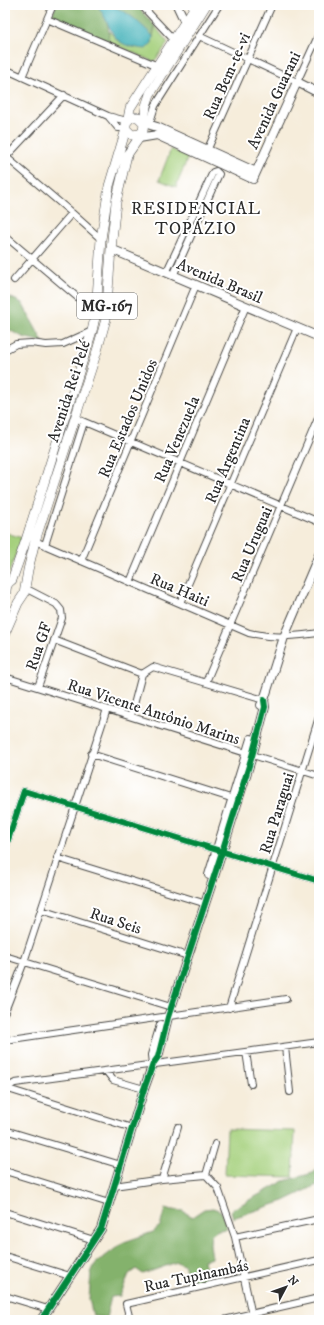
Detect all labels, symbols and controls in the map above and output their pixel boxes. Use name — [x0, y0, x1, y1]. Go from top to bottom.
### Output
street label: Rua Bem-te-vi — [199, 30, 255, 123]
street label: Avenida Guarani — [243, 49, 305, 152]
district label: RESIDENCIAL TOPÁZIO — [131, 198, 261, 240]
street label: Avenida Brasil — [174, 254, 266, 308]
road number: MG-167 — [77, 293, 137, 319]
street label: Avenida Rei Pelé — [43, 337, 95, 445]
street label: Rua Estados Unidos — [94, 356, 162, 481]
street label: Rua Venezuela — [150, 393, 204, 486]
street label: Rua Argentina — [201, 414, 255, 507]
street label: Rua Uruguai — [227, 503, 277, 585]
street label: Rua Haiti — [147, 569, 212, 611]
street label: Rua GF — [21, 619, 57, 673]
street label: Rua Vicente Antônio Marins — [65, 675, 242, 749]
street label: Rua Paraguai — [255, 770, 299, 856]
street label: Rua Seis — [87, 903, 144, 939]
street label: Rua Tupinambás — [142, 1255, 250, 1297]
north arrow — [266, 1267, 306, 1307]
text: N — [285, 1273, 301, 1289]

